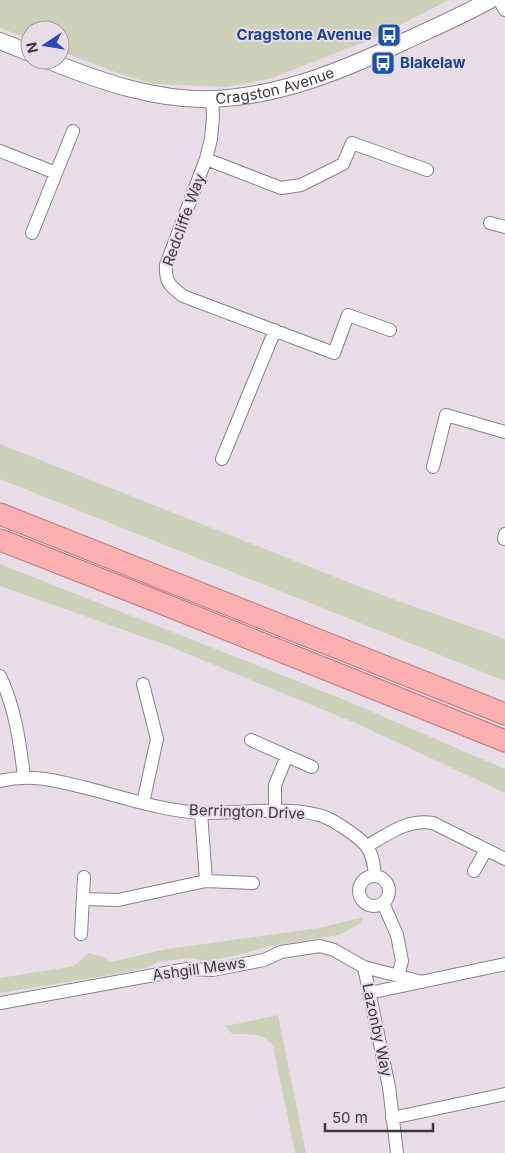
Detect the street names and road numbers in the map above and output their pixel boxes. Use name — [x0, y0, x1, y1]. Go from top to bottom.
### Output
street label: Cragston Avenue — [215, 63, 337, 108]
street label: Redcliffe Way — [158, 171, 209, 269]
street label: Berrington Drive — [189, 800, 305, 823]
street label: Ashgill Mews — [151, 953, 247, 984]
street label: Lazonby Way — [358, 981, 397, 1079]

